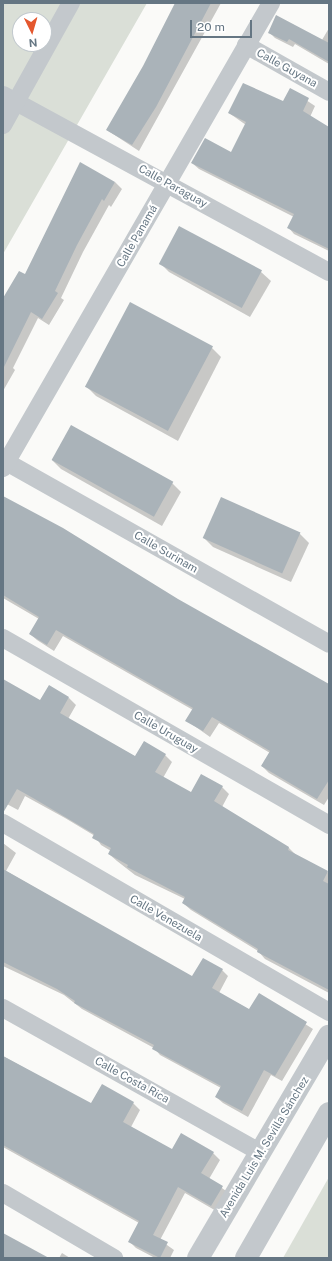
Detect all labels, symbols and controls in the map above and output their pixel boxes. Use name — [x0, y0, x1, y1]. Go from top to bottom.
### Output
north arrow — [12, 12, 52, 52]
scale bar — [192, 12, 254, 38]
text: 20 m — [197, 20, 225, 34]
text: N — [28, 37, 38, 49]
street label: Calle Guyana — [254, 46, 320, 90]
street label: Calle Paraguay — [136, 162, 210, 210]
street label: Calle Panamá — [114, 203, 160, 269]
street label: Calle Surinam — [132, 528, 200, 576]
street label: Calle Uruguay — [132, 708, 200, 756]
street label: Calle Venezuela — [127, 892, 205, 944]
street label: Calle Costa Rica — [93, 1054, 171, 1106]
street label: Avenida Luis M. Sevilla Sánchez — [217, 1074, 311, 1220]

